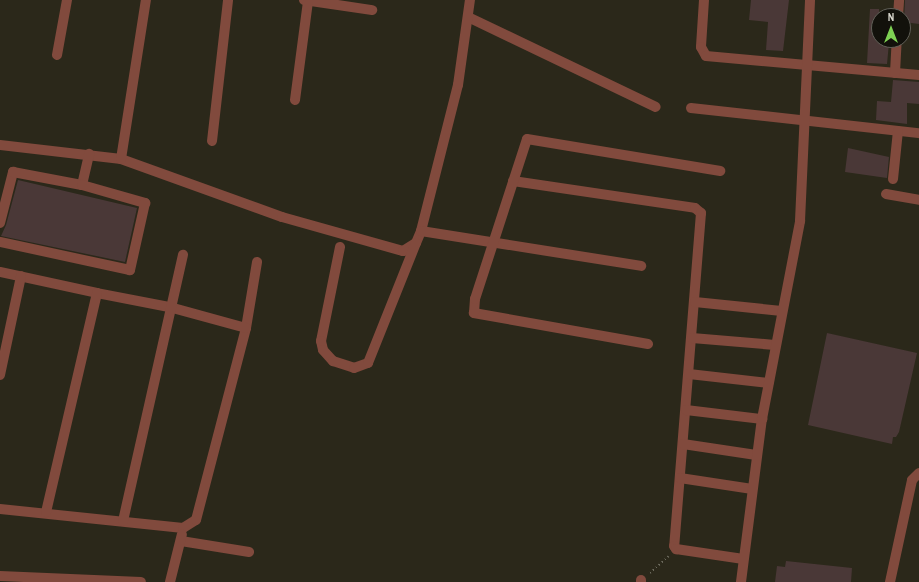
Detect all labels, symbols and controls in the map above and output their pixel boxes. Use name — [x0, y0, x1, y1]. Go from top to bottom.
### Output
north arrow — [871, 8, 911, 48]
text: N — [888, 10, 894, 24]

